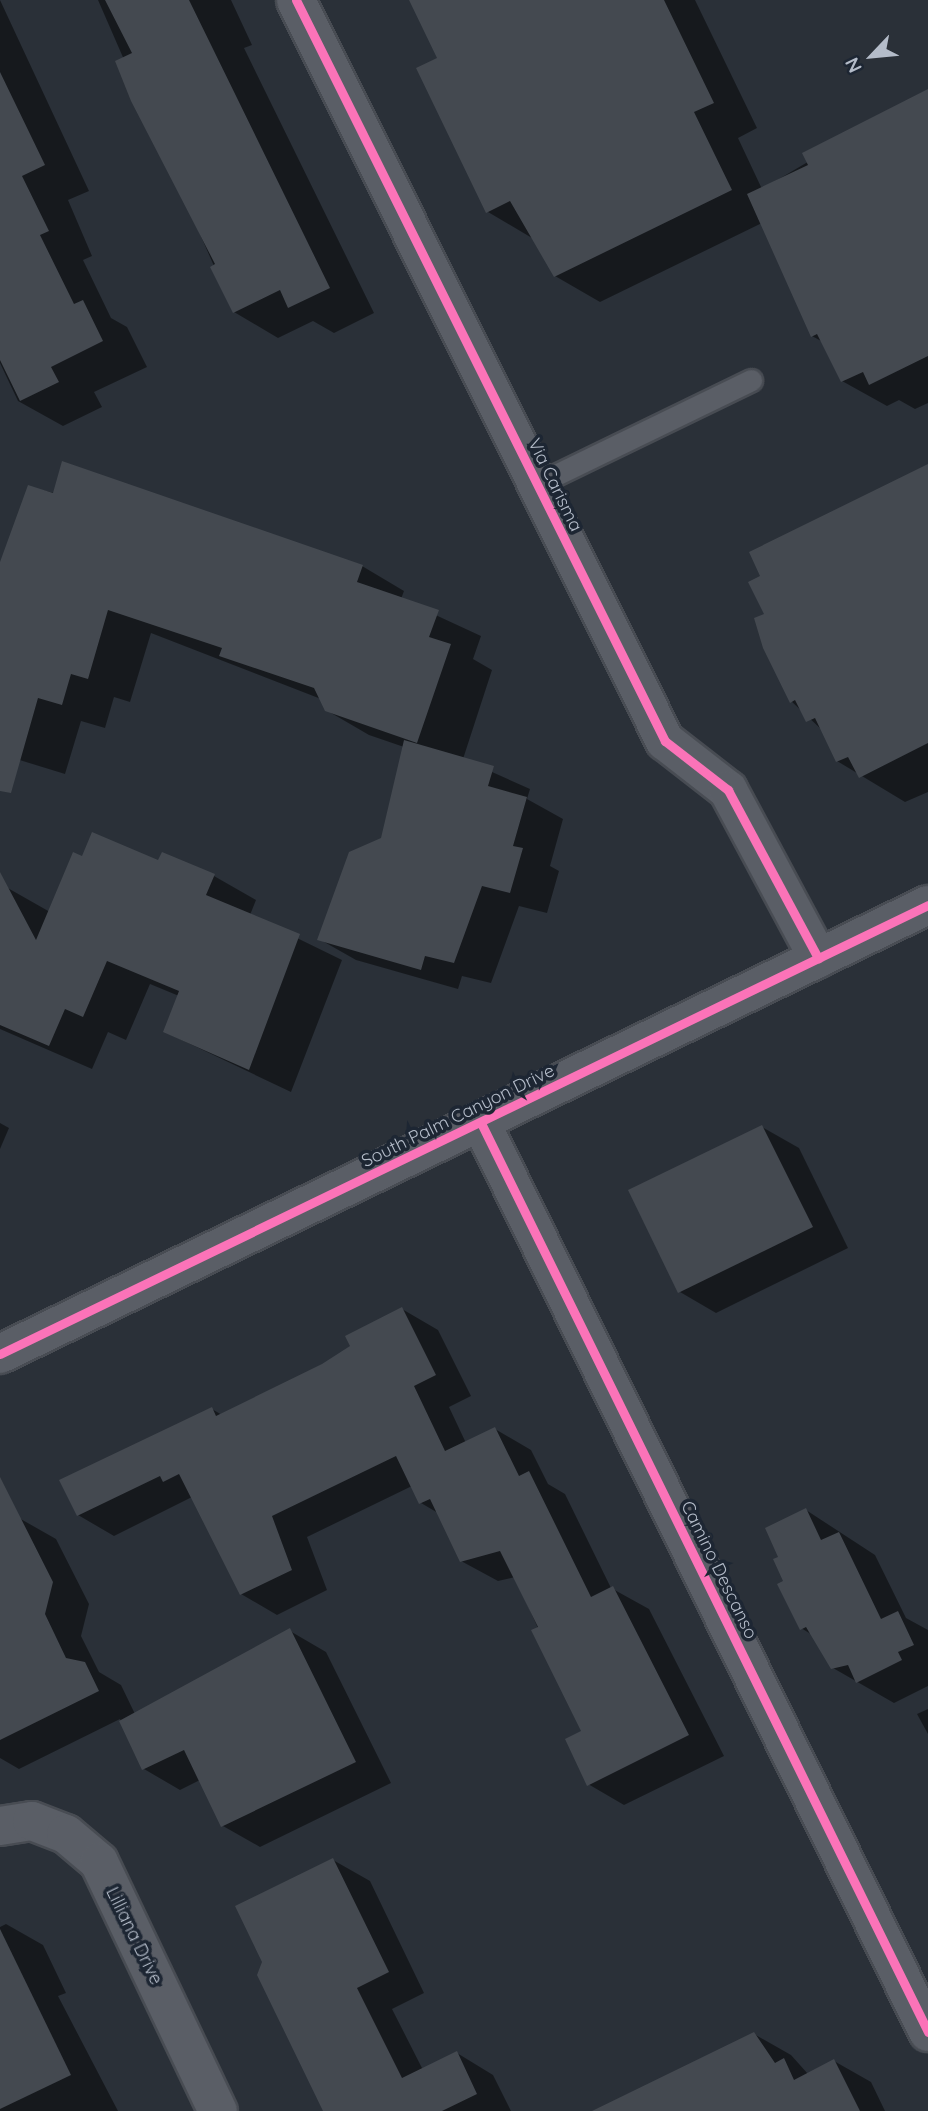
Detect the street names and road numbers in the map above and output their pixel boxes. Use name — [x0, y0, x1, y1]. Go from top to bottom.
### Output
street label: Via Carisma — [523, 435, 587, 535]
street label: South Palm Canyon Drive — [358, 1060, 558, 1172]
street label: Camino Descanso — [676, 1498, 762, 1642]
street label: Lilliana Drive — [101, 1884, 167, 1988]

